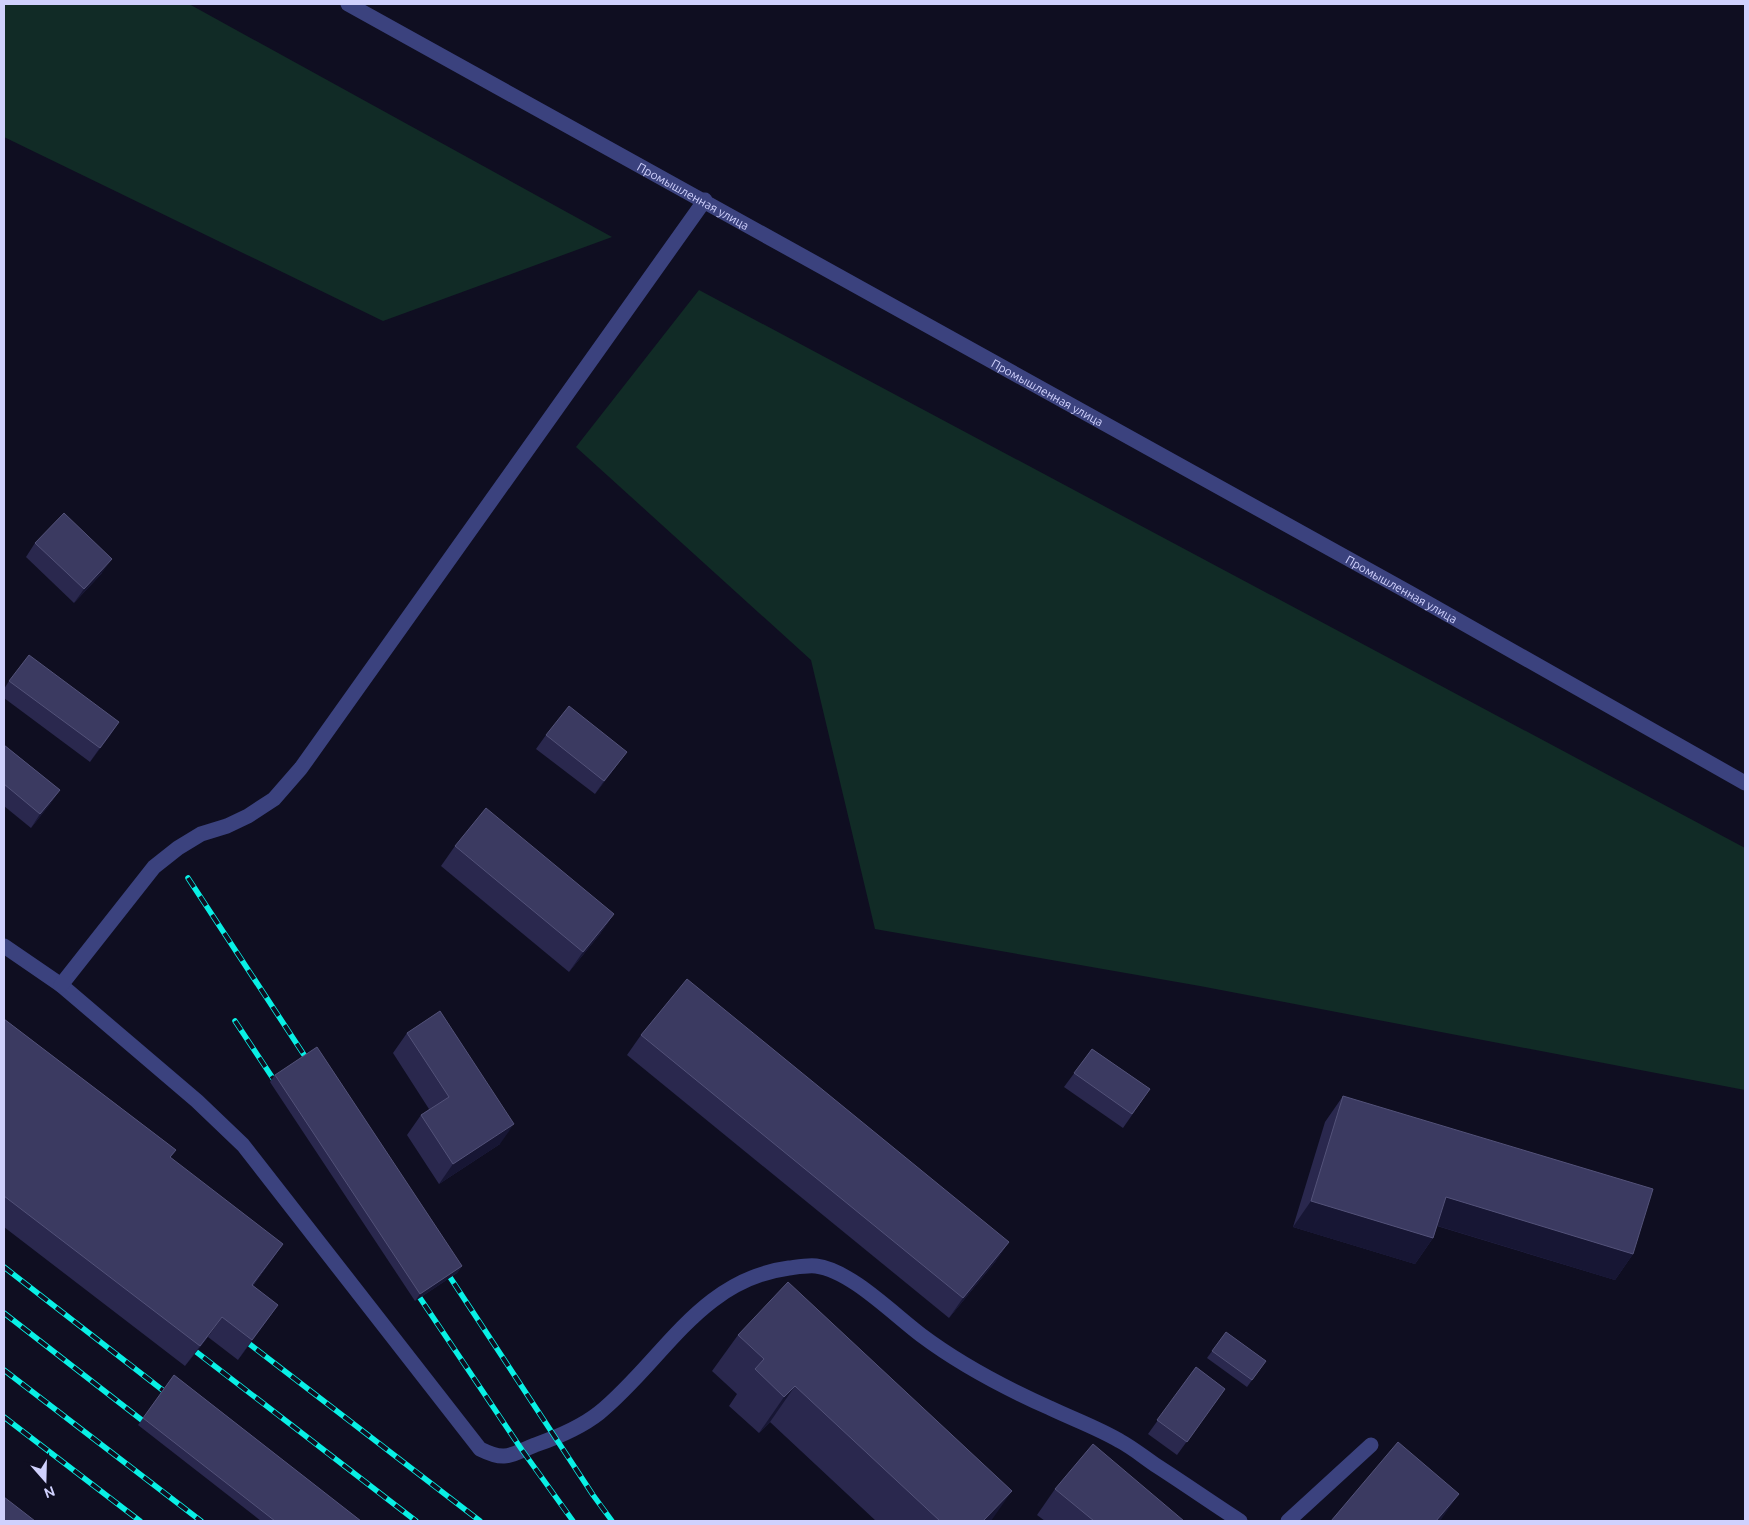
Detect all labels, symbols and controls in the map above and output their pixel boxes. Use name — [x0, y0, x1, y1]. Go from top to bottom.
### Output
street label: Промышленная улица — [635, 159, 752, 232]
street label: Промышленная улица — [989, 356, 1106, 428]
street label: Промышленная улица — [1344, 552, 1460, 625]
north arrow — [20, 1455, 70, 1505]
text: N — [42, 1483, 57, 1502]

